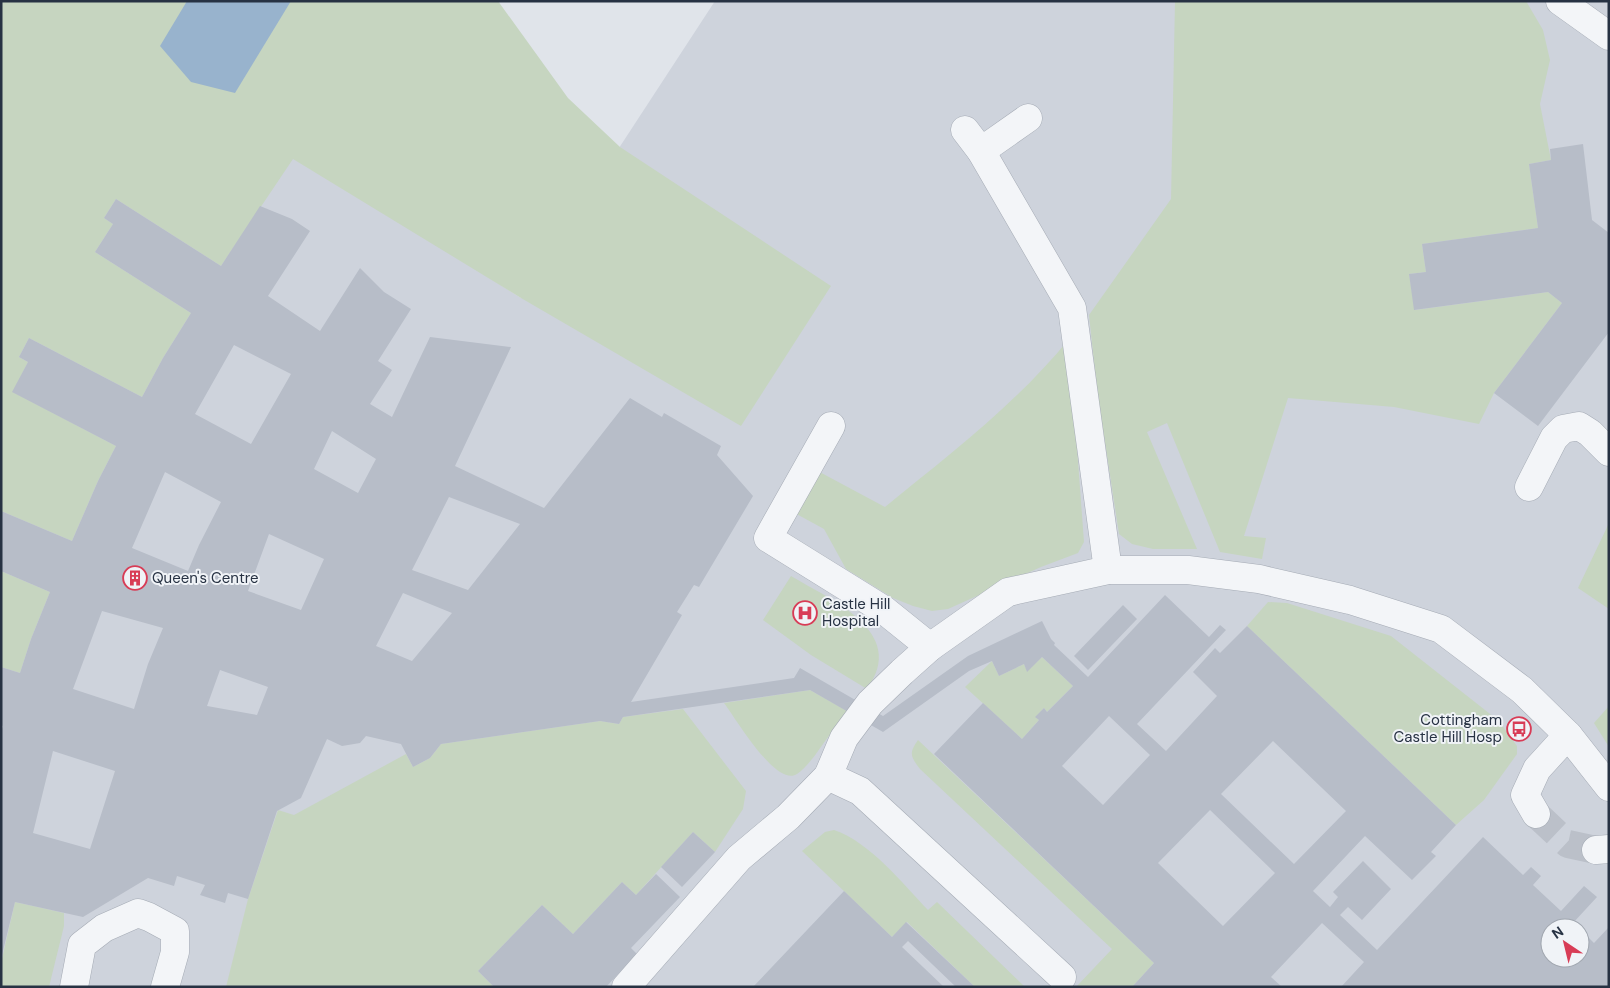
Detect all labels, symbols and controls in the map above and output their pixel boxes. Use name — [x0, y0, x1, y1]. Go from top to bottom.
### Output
building icon: Queen's Centre — [122, 565, 148, 591]
place label: Queen's Centre — [152, 568, 259, 588]
place label: Castle Hill Hospital — [822, 594, 890, 631]
hospital icon: Castle Hill Hospital — [792, 600, 818, 626]
place label: Cottingham Castle Hill Hosp — [1394, 710, 1502, 747]
bus stop icon: Cottingham Castle Hill Hosp — [1506, 716, 1532, 742]
north arrow — [1540, 918, 1590, 968]
text: N — [1548, 922, 1567, 943]

